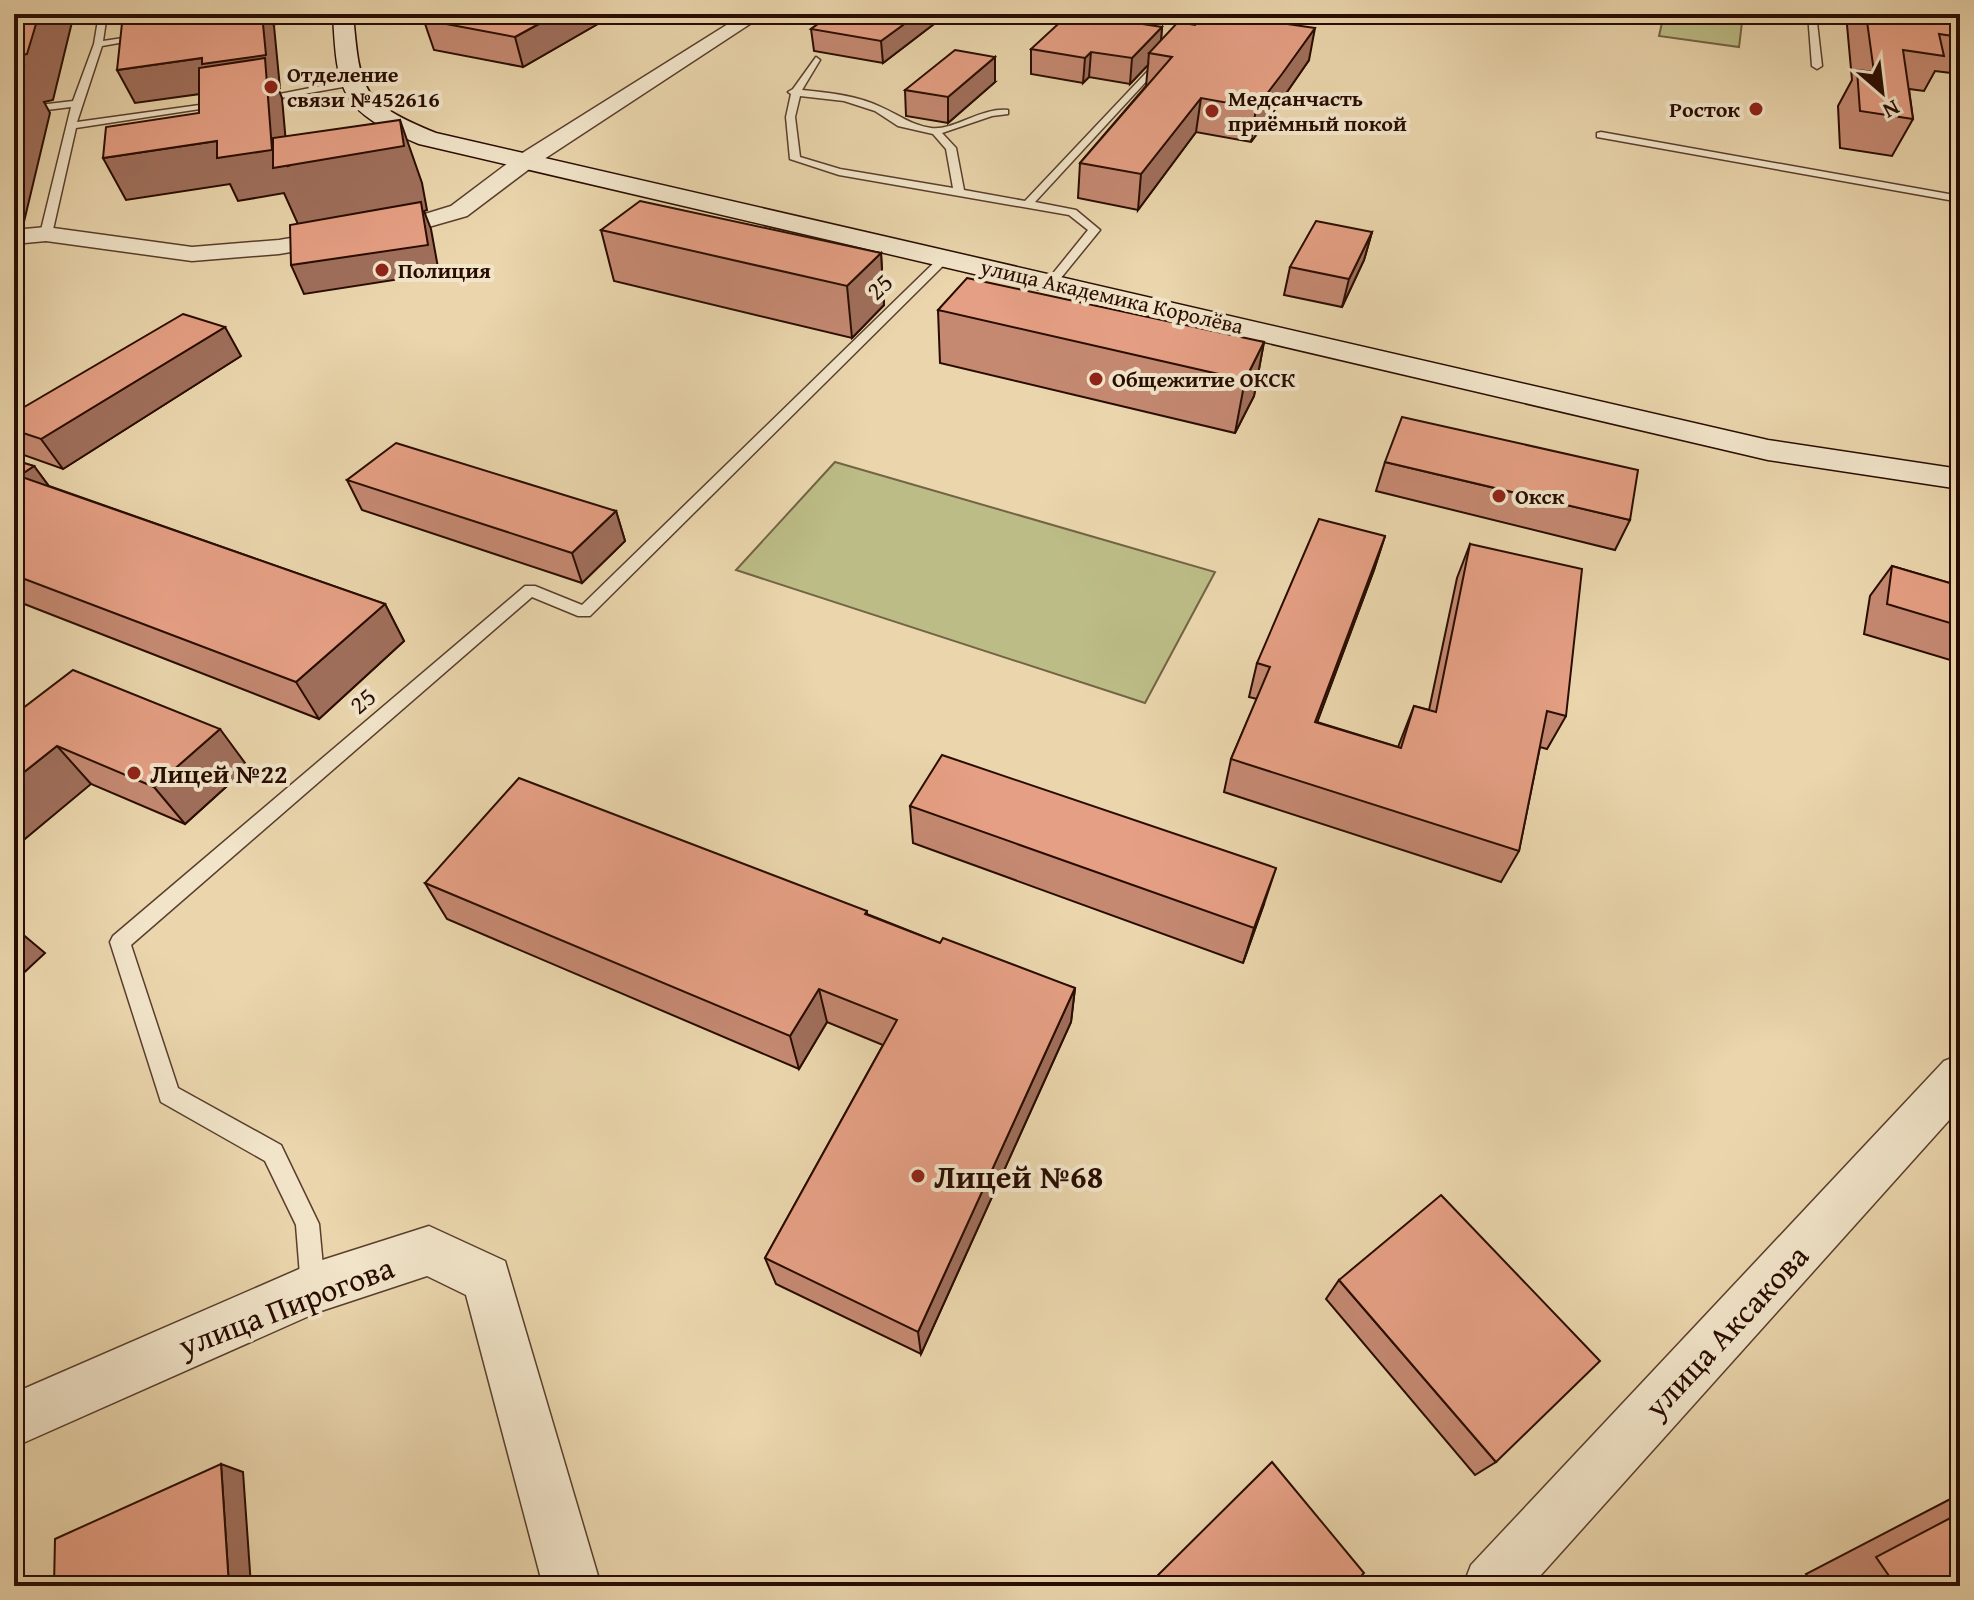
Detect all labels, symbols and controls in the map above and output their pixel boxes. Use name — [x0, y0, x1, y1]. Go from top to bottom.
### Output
north arrow — [1842, 52, 1922, 132]
place label: Отделение связи №452616 — [287, 58, 440, 115]
marker: Отделение связи №452616 — [262, 78, 280, 96]
place label: Медсанчасть приёмный покой — [1228, 82, 1407, 139]
text: N — [1877, 92, 1905, 127]
place label: Росток — [1669, 93, 1740, 125]
marker: Росток — [1747, 100, 1765, 118]
marker: Медсанчасть приёмный покой — [1203, 102, 1221, 120]
street label: улица Академика Королёва — [976, 250, 1247, 342]
place label: Полиция — [398, 254, 491, 286]
marker: Полиция — [373, 261, 391, 279]
street label: 25 — [856, 263, 902, 309]
place label: Общежитие ОКСК — [1112, 363, 1296, 395]
marker: Общежитие ОКСК — [1087, 370, 1105, 388]
place label: Окск — [1515, 480, 1565, 512]
marker: Окск — [1490, 487, 1508, 505]
street label: 25 — [340, 677, 384, 723]
place label: Лицей №22 — [150, 754, 287, 793]
marker: Лицей №22 — [125, 764, 143, 782]
place label: Лицей №68 — [934, 1153, 1103, 1200]
marker: Лицей №68 — [909, 1167, 927, 1185]
street label: улица Аксакова — [1632, 1233, 1820, 1429]
street label: улица Пирогова — [171, 1243, 401, 1369]

